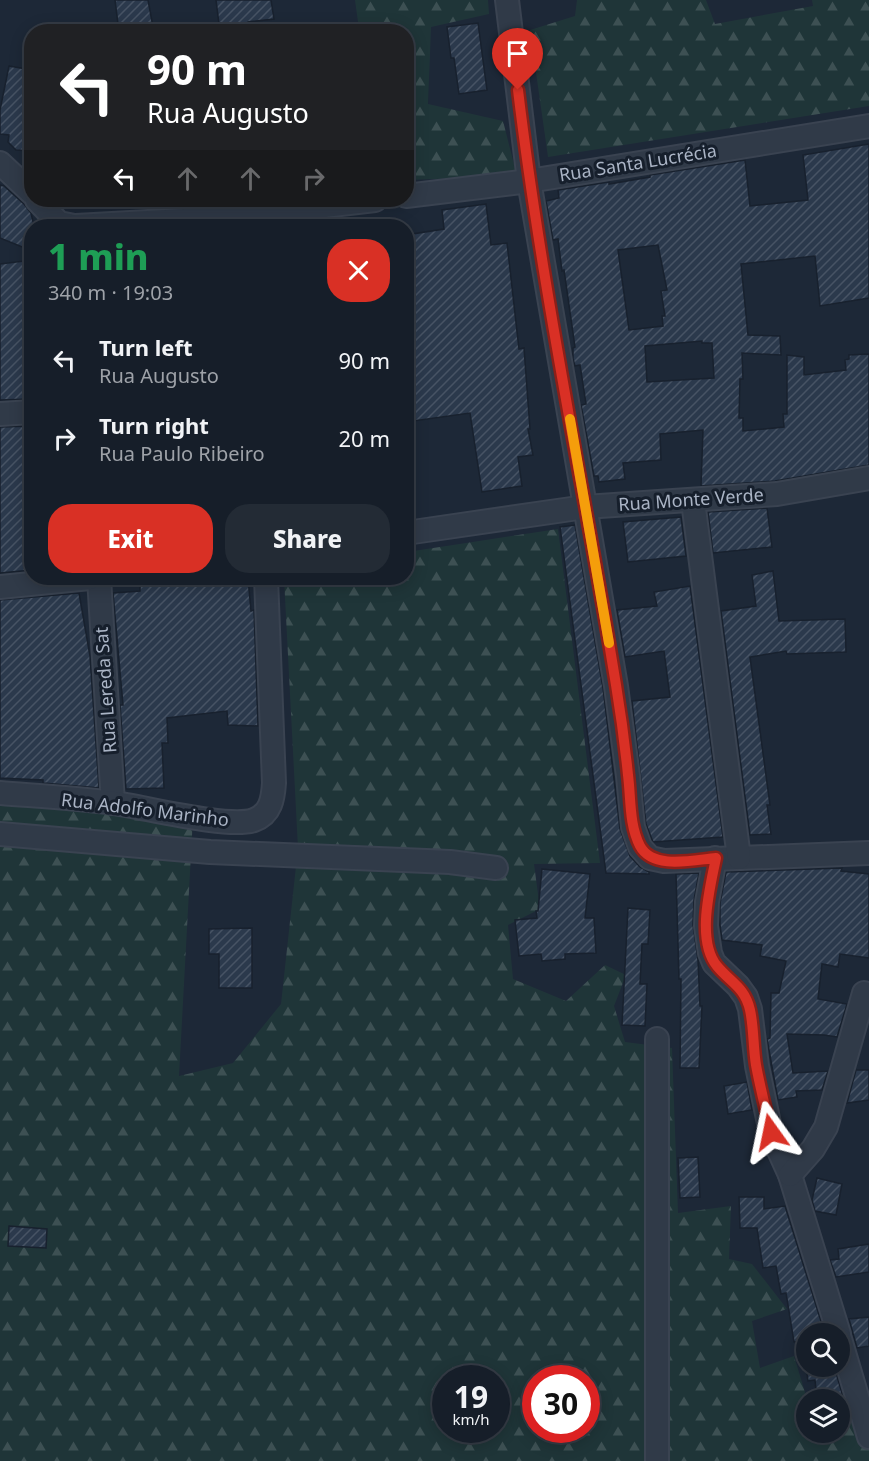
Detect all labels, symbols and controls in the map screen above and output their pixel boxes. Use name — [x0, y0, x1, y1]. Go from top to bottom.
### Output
pin — [492, 28, 543, 90]
icon: arrive — [501, 37, 534, 70]
text: 90 m — [147, 40, 247, 97]
icon: left — [48, 48, 126, 126]
text: Rua Augusto — [147, 94, 309, 131]
street label: Rua Santa Lucrécia — [557, 138, 718, 186]
icon: left — [108, 162, 141, 195]
icon: ahead — [171, 162, 204, 195]
icon: ahead — [234, 162, 267, 195]
icon: right — [297, 162, 330, 195]
text: 1 min — [48, 232, 149, 281]
button: close — [327, 239, 390, 302]
text: 340 m · 19:03 — [48, 279, 173, 306]
text: Turn left — [99, 332, 193, 362]
icon: left — [48, 344, 81, 377]
text: 90 m — [339, 345, 390, 375]
text: Rua Augusto — [99, 362, 219, 389]
text: Turn right — [99, 410, 209, 440]
icon: right — [48, 422, 81, 455]
text: 20 m — [339, 423, 390, 453]
text: Rua Paulo Ribeiro — [99, 440, 265, 467]
street label: Rua Monte Verde — [617, 482, 764, 516]
button: Exit — [48, 504, 213, 573]
button: Share — [225, 504, 390, 573]
street label: Rua Lereda Sat — [89, 626, 121, 754]
street label: Rua Adolfo Marinho — [60, 787, 230, 831]
position arrow — [739, 1100, 803, 1164]
map controls — [796, 1323, 850, 1443]
button: search — [796, 1323, 850, 1377]
speed limit sign: 30 — [522, 1365, 600, 1443]
text: 19 — [454, 1376, 488, 1417]
button: layers — [796, 1389, 850, 1443]
text: km/h — [453, 1409, 489, 1429]

